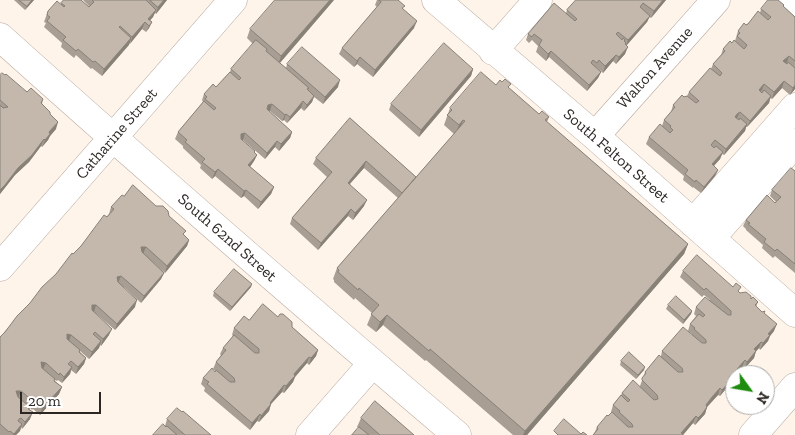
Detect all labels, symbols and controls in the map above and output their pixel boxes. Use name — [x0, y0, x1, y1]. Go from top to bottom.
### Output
street label: Walton Avenue — [613, 23, 697, 113]
street label: Catharine Street — [72, 85, 162, 183]
street label: South Felton Street — [559, 105, 673, 207]
street label: South 62nd Street — [174, 190, 280, 286]
north arrow — [725, 365, 775, 415]
scale bar — [22, 382, 104, 414]
text: N — [752, 389, 772, 407]
text: 20 m — [28, 392, 61, 410]

